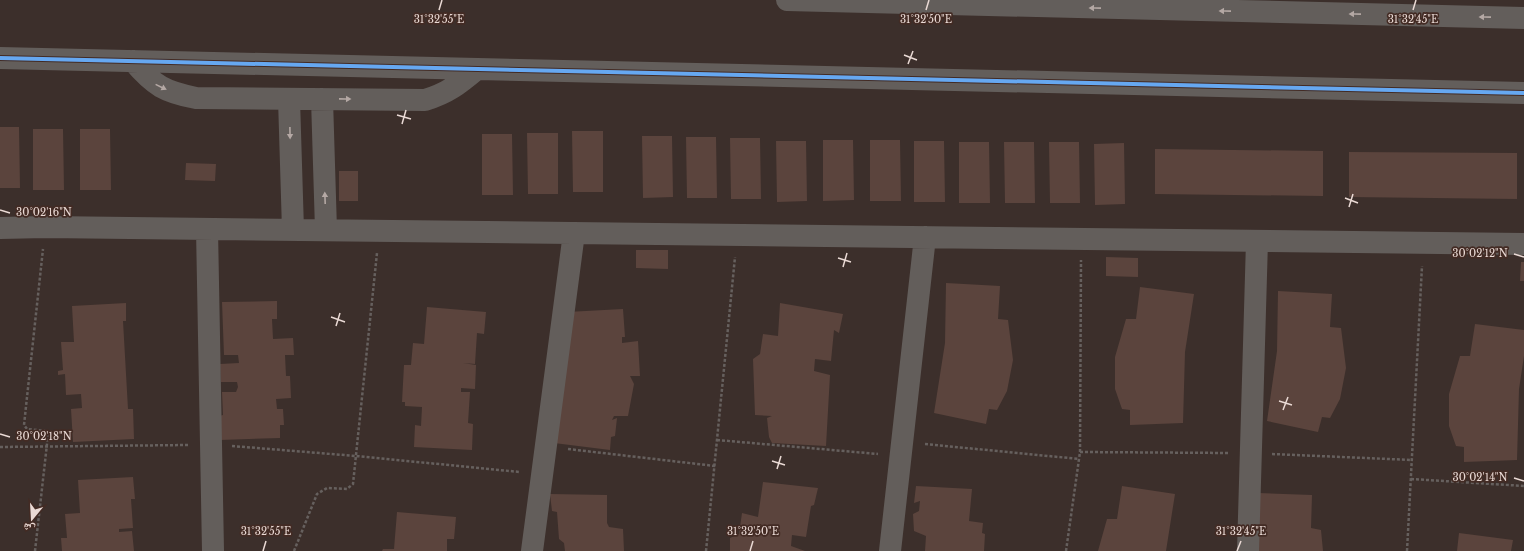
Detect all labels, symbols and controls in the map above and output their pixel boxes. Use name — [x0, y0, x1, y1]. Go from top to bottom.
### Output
one-way arrow — [1089, 4, 1101, 11]
one-way arrow — [1218, 8, 1231, 14]
one-way arrow — [1348, 11, 1361, 17]
text: 31°32'55"E — [414, 13, 464, 26]
text: 31°32'50"E — [900, 13, 952, 26]
text: 31°32'45"E — [1388, 13, 1438, 26]
one-way arrow — [1478, 14, 1491, 20]
one-way arrow — [156, 84, 167, 90]
one-way arrow — [339, 96, 352, 102]
one-way arrow — [287, 127, 293, 140]
one-way arrow — [322, 191, 328, 204]
text: 30°02'16"N — [16, 206, 72, 219]
text: 30°02'12"N — [1452, 247, 1508, 260]
text: 30°02'18"N — [16, 430, 72, 443]
text: 30°02'14"N — [1452, 471, 1508, 484]
north arrow — [12, 499, 52, 539]
text: ش — [21, 519, 37, 537]
text: 31°32'55"E — [241, 525, 291, 538]
text: 31°32'50"E — [727, 525, 779, 538]
text: 31°32'45"E — [1216, 525, 1266, 538]

